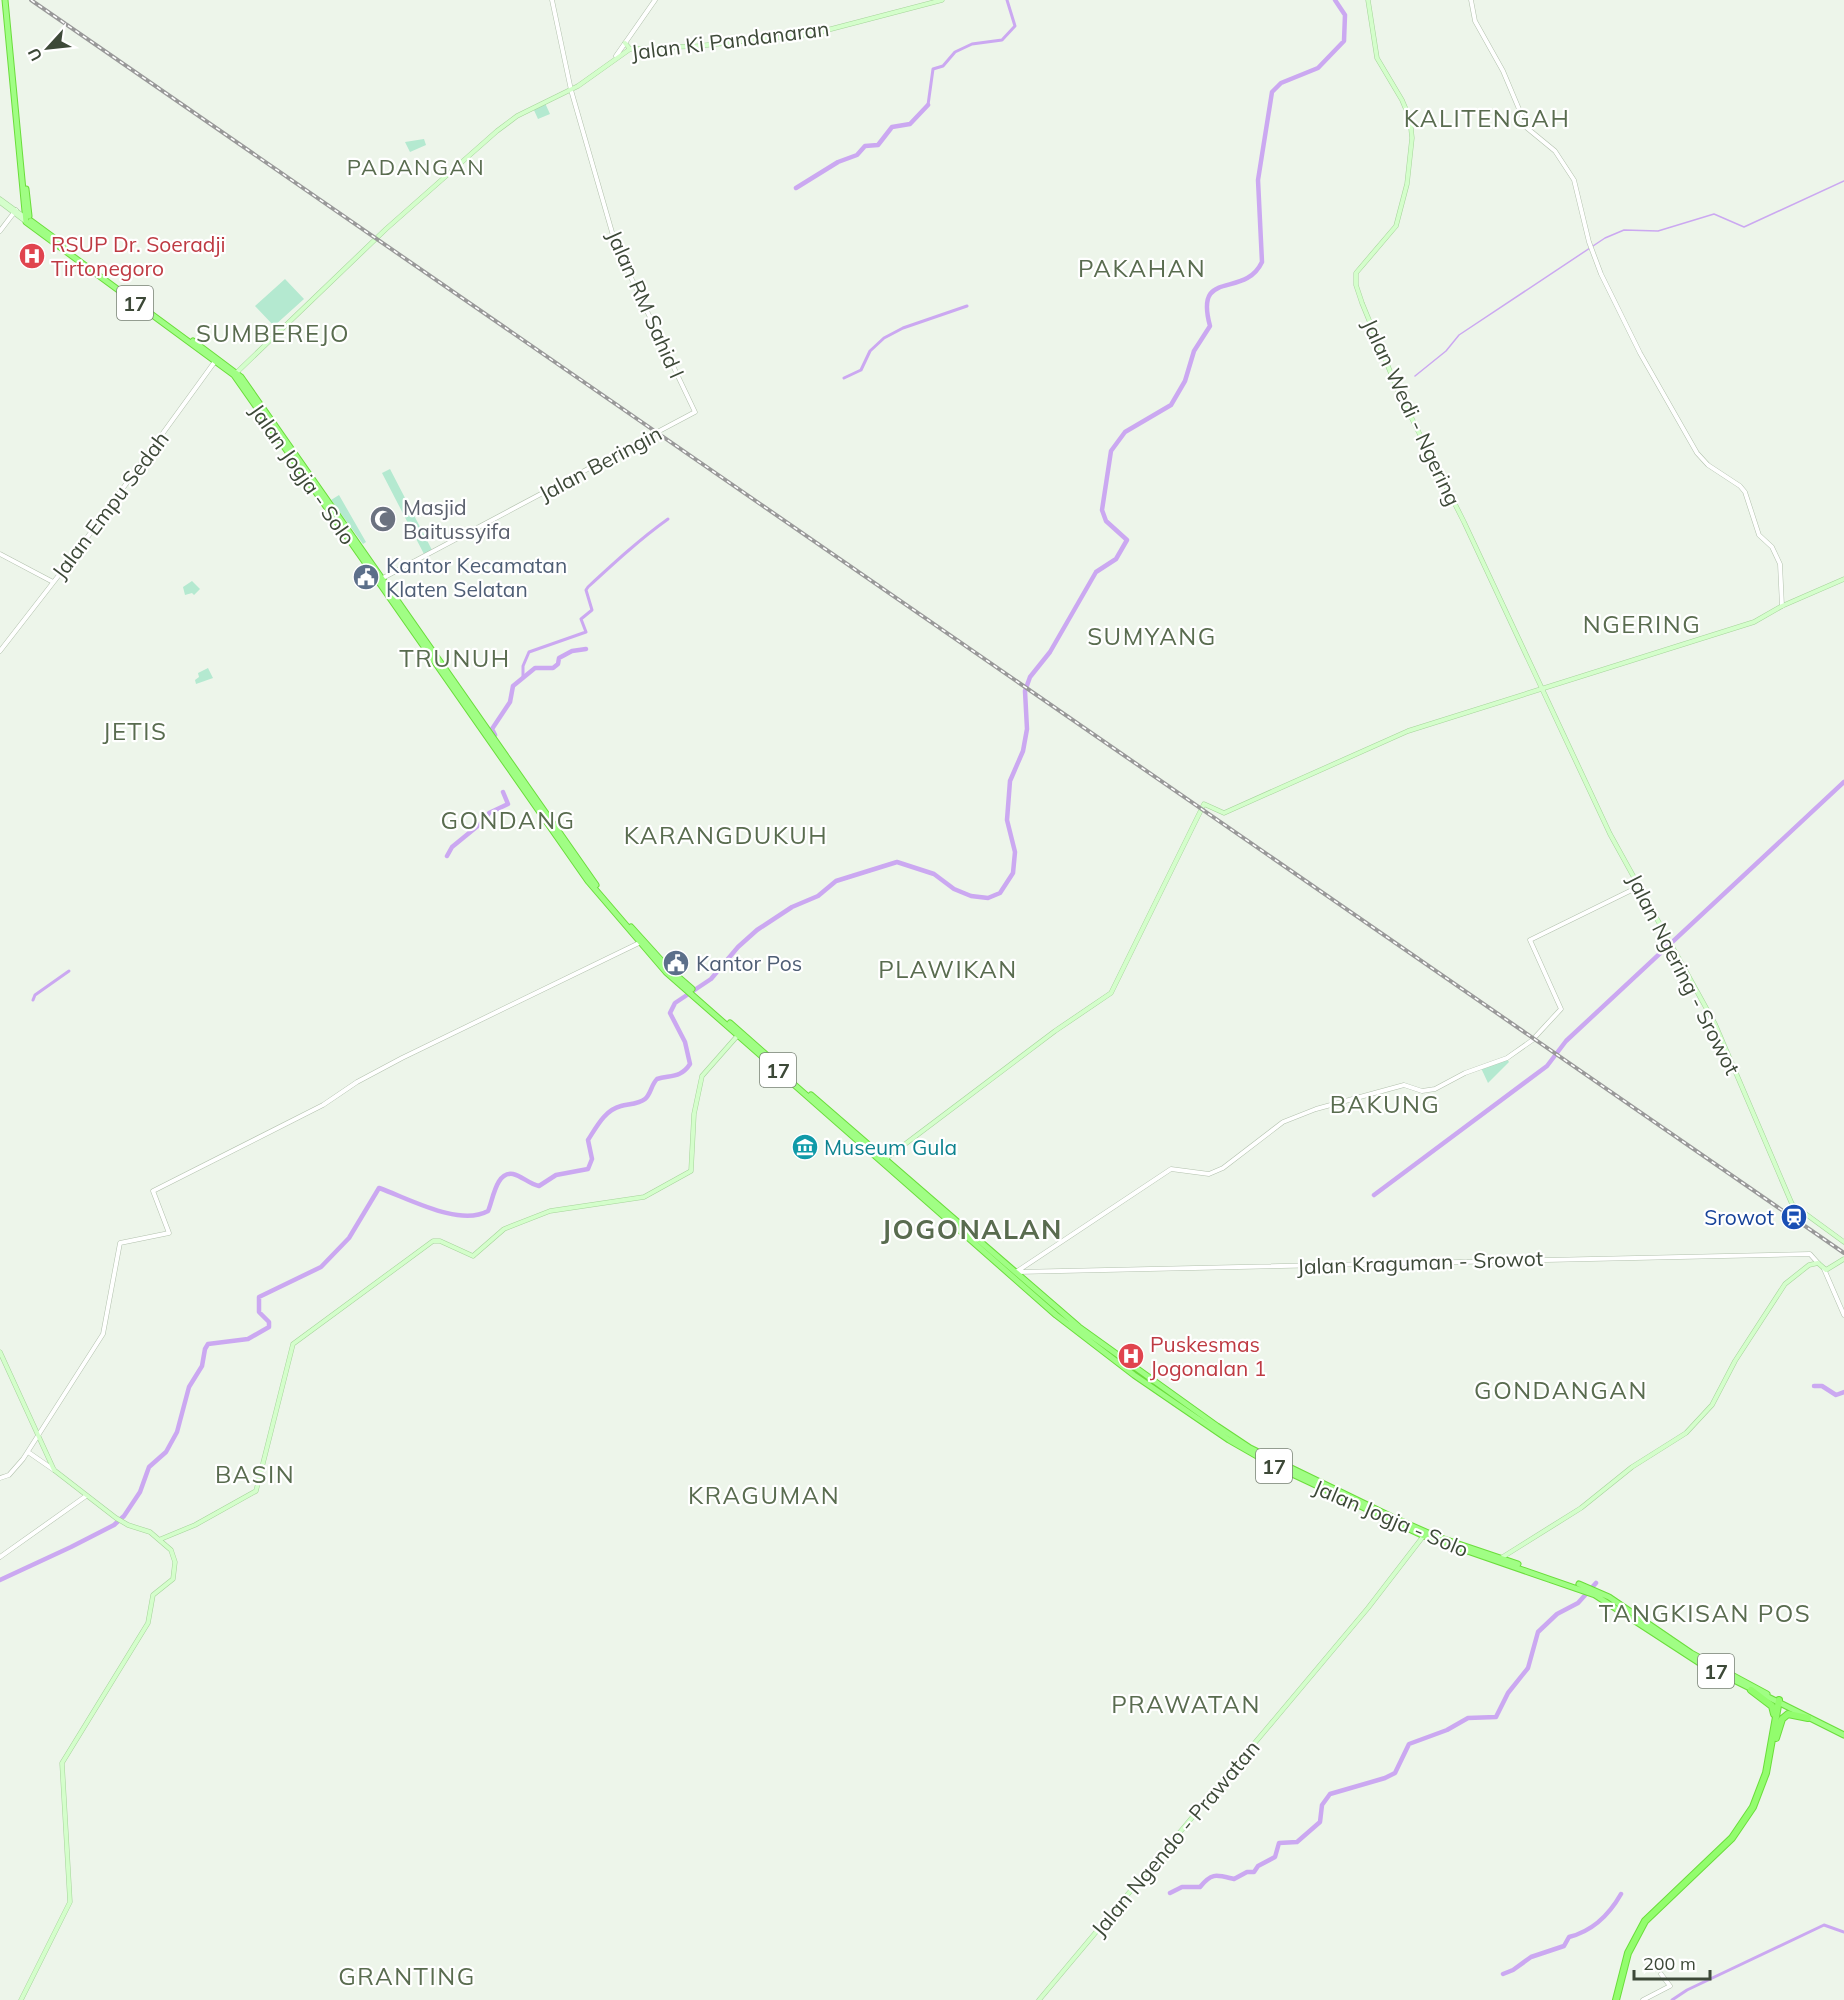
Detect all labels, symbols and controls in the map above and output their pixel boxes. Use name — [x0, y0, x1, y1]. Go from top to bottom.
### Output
street label: Jalan Ki Pandanaran — [630, 15, 830, 65]
north arrow — [18, 18, 78, 78]
text: U — [23, 45, 46, 65]
district label: KALITENGAH — [1404, 103, 1570, 133]
district label: PADANGAN — [347, 153, 485, 181]
street label: Jalan RM Sahid I — [602, 226, 690, 382]
place label: RSUP Dr. Soeradji Tirtonegoro — [51, 231, 225, 281]
hospital icon: RSUP Dr. Soeradji Tirtonegoro — [17, 241, 47, 271]
district label: PAKAHAN — [1078, 253, 1206, 283]
road number: 17 — [117, 286, 153, 320]
street label: Jalan Wedi - Ngering — [1357, 314, 1467, 510]
district label: SUMBEREJO — [196, 318, 350, 348]
street label: Jalan Jogja - Solo — [245, 399, 361, 549]
street label: Jalan Beringin — [534, 420, 666, 506]
street label: Jalan Empu Sedah — [46, 426, 174, 584]
place label: Masjid Baitussyifa — [403, 494, 511, 544]
mosque icon: Masjid Baitussyifa — [368, 504, 398, 534]
place label: Kantor Kecamatan Klaten Selatan — [386, 552, 567, 602]
public building icon: Kantor Kecamatan Klaten Selatan — [351, 562, 381, 592]
district label: NGERING — [1583, 609, 1701, 639]
district label: SUMYANG — [1087, 621, 1217, 651]
district label: TRUNUH — [399, 643, 511, 673]
district label: JETIS — [103, 716, 167, 746]
district label: GONDANG — [440, 805, 576, 835]
district label: KARANGDUKUH — [624, 820, 828, 850]
street label: Jalan Ngering - Srowot — [1622, 869, 1746, 1079]
public building icon: Kantor Pos — [661, 948, 691, 978]
place label: Kantor Pos — [696, 950, 802, 976]
district label: PLAWIKAN — [878, 954, 1018, 984]
road number: 17 — [760, 1053, 796, 1087]
district label: BAKUNG — [1330, 1089, 1440, 1119]
museum icon: Museum Gula — [790, 1132, 820, 1162]
place label: Museum Gula — [824, 1134, 957, 1160]
station icon: Srowot — [1779, 1202, 1809, 1232]
place label: Srowot — [1704, 1204, 1774, 1230]
district label: JOGONALAN — [881, 1212, 1063, 1246]
street label: Jalan Kraguman - Srowot — [1297, 1245, 1543, 1279]
place label: Puskesmas Jogonalan 1 — [1150, 1331, 1266, 1381]
hospital icon: Puskesmas Jogonalan 1 — [1116, 1341, 1146, 1371]
district label: GONDANGAN — [1474, 1375, 1648, 1405]
road number: 17 — [1256, 1449, 1292, 1483]
district label: BASIN — [215, 1459, 295, 1489]
street label: Jalan Jogja - Solo — [1309, 1474, 1473, 1562]
district label: KRAGUMAN — [688, 1480, 840, 1510]
district label: TANGKISAN POS — [1599, 1598, 1811, 1628]
road number: 17 — [1698, 1654, 1734, 1688]
district label: PRAWATAN — [1111, 1689, 1261, 1719]
street label: Jalan Ngendo - Prawatan — [1085, 1735, 1265, 1941]
scale bar — [1634, 1943, 1710, 1981]
text: 200 m — [1643, 1952, 1696, 1975]
district label: GRANTING — [338, 1961, 476, 1991]

